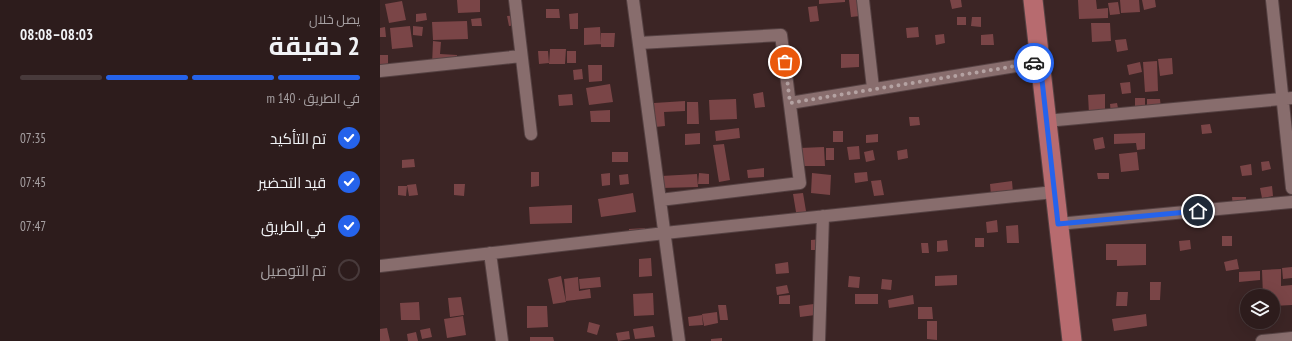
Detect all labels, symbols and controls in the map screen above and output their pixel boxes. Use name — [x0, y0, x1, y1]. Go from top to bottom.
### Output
text: يصل خلال — [309, 11, 360, 28]
text: 08:03–08:08 — [20, 25, 93, 44]
text: 2 دقيقة — [269, 29, 360, 62]
courier — [1014, 43, 1054, 83]
pin — [768, 45, 802, 79]
icon: bag — [774, 51, 796, 73]
icon: car — [1023, 52, 1045, 74]
text: في الطريق · 140 m — [267, 90, 360, 107]
icon: check — [338, 127, 360, 149]
text: تم التأكيد — [270, 129, 326, 148]
text: 07:35 — [20, 130, 46, 147]
icon: check — [338, 171, 360, 193]
text: قيد التحضير — [258, 173, 326, 192]
text: 07:45 — [20, 174, 46, 191]
pin — [1181, 194, 1215, 228]
icon: home — [1187, 200, 1209, 222]
icon: check — [338, 215, 360, 237]
text: في الطريق — [261, 217, 326, 236]
text: 07:47 — [20, 218, 46, 235]
text: تم التوصيل — [260, 261, 326, 280]
map controls — [1240, 289, 1280, 329]
button: layers — [1240, 289, 1280, 329]

